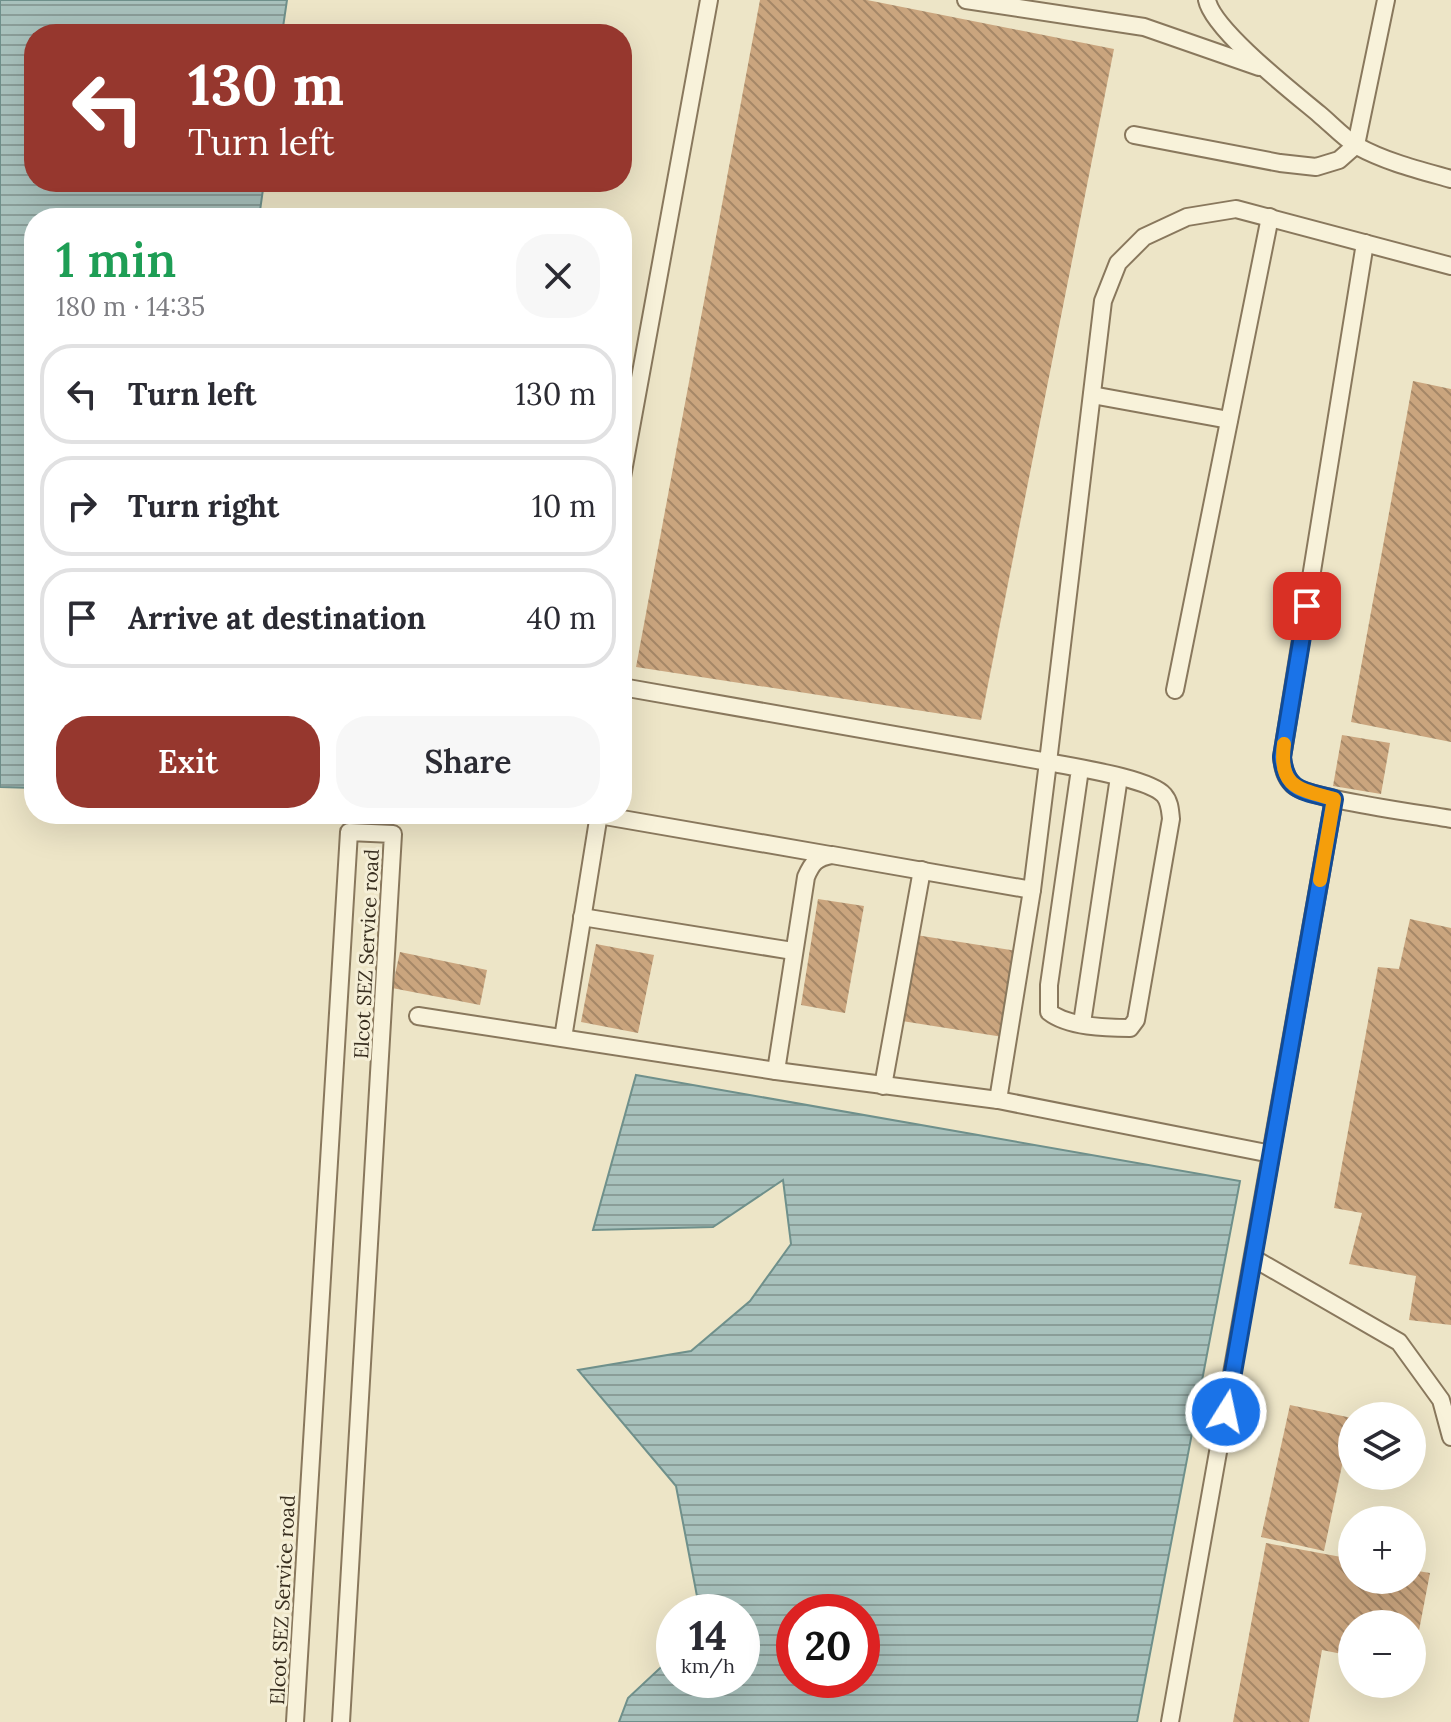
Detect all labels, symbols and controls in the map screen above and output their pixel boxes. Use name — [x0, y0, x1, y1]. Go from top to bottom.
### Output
text: 130 m — [188, 49, 344, 120]
icon: left — [56, 56, 160, 160]
text: Turn left — [188, 119, 335, 165]
text: 1 min — [56, 229, 176, 290]
button: close — [516, 234, 600, 318]
text: 180 m · 14:35 — [56, 290, 205, 323]
icon: left — [60, 372, 104, 416]
text: Turn left — [128, 375, 256, 413]
text: 130 m — [515, 375, 596, 413]
icon: right — [60, 484, 104, 528]
text: Turn right — [128, 487, 279, 525]
text: 10 m — [532, 487, 596, 525]
pin — [1273, 572, 1341, 640]
icon: arrive — [1285, 584, 1329, 628]
icon: arrive — [60, 596, 104, 640]
text: Arrive at destination — [128, 599, 426, 637]
text: 40 m — [526, 599, 596, 637]
button: Exit — [56, 716, 320, 808]
button: Share — [336, 716, 600, 808]
street label: Elcot SEZ Service road — [348, 848, 384, 1060]
position arrow — [1184, 1370, 1268, 1454]
map controls — [1338, 1402, 1426, 1698]
button: layers — [1338, 1402, 1426, 1490]
street label: Elcot SEZ Service road — [264, 1494, 300, 1706]
button: + — [1338, 1506, 1426, 1594]
speed limit sign: 20 — [776, 1594, 880, 1698]
text: 14 — [689, 1610, 727, 1661]
button: − — [1338, 1610, 1426, 1698]
text: km/h — [681, 1653, 735, 1678]

